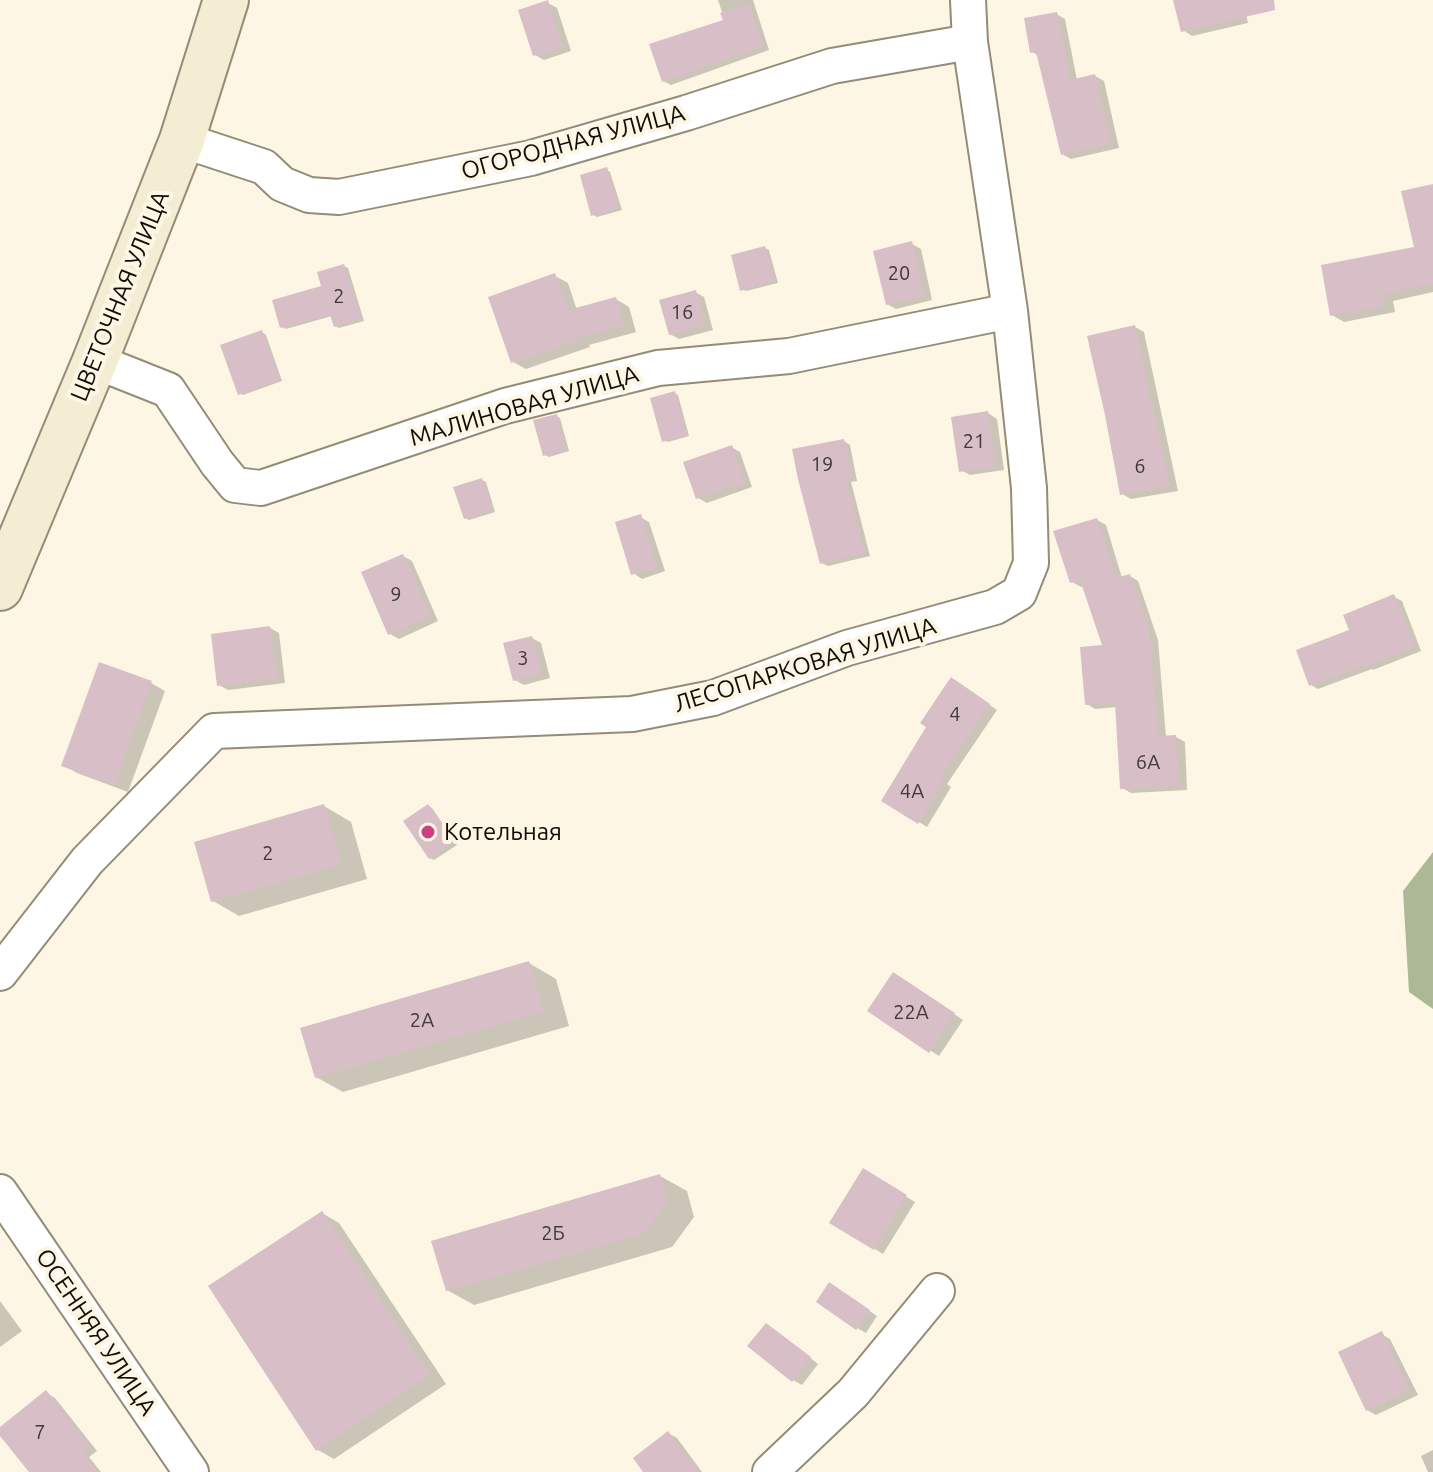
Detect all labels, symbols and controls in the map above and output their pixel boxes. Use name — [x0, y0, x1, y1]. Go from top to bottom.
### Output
street label: ОГОРОДНАЯ УЛИЦА — [458, 98, 688, 186]
street label: ЦВЕТОЧНАЯ УЛИЦА — [65, 187, 175, 405]
house number: 20 — [888, 261, 910, 285]
house number: 2 — [333, 284, 345, 308]
house number: 16 — [671, 300, 693, 324]
street label: МАЛИНОВАЯ УЛИЦА — [406, 360, 642, 452]
house number: 21 — [963, 429, 985, 453]
house number: 19 — [811, 452, 833, 476]
house number: 6 — [1134, 454, 1146, 478]
house number: 9 — [390, 582, 402, 606]
street label: ЛЕСОПАРКОВАЯ УЛИЦА — [670, 611, 940, 719]
house number: 3 — [517, 646, 529, 670]
house number: 4 — [949, 702, 961, 726]
house number: 6А — [1136, 750, 1160, 774]
house number: 4А — [900, 779, 924, 803]
place label: Котельная — [444, 818, 562, 846]
marker: Котельная — [419, 823, 437, 841]
house number: 2 — [262, 841, 274, 865]
house number: 22А — [893, 1000, 929, 1024]
house number: 2А — [410, 1008, 434, 1032]
house number: 2Б — [541, 1221, 565, 1245]
street label: ОСЕННЯЯ УЛИЦА — [30, 1243, 162, 1421]
house number: 7 — [34, 1420, 46, 1444]

